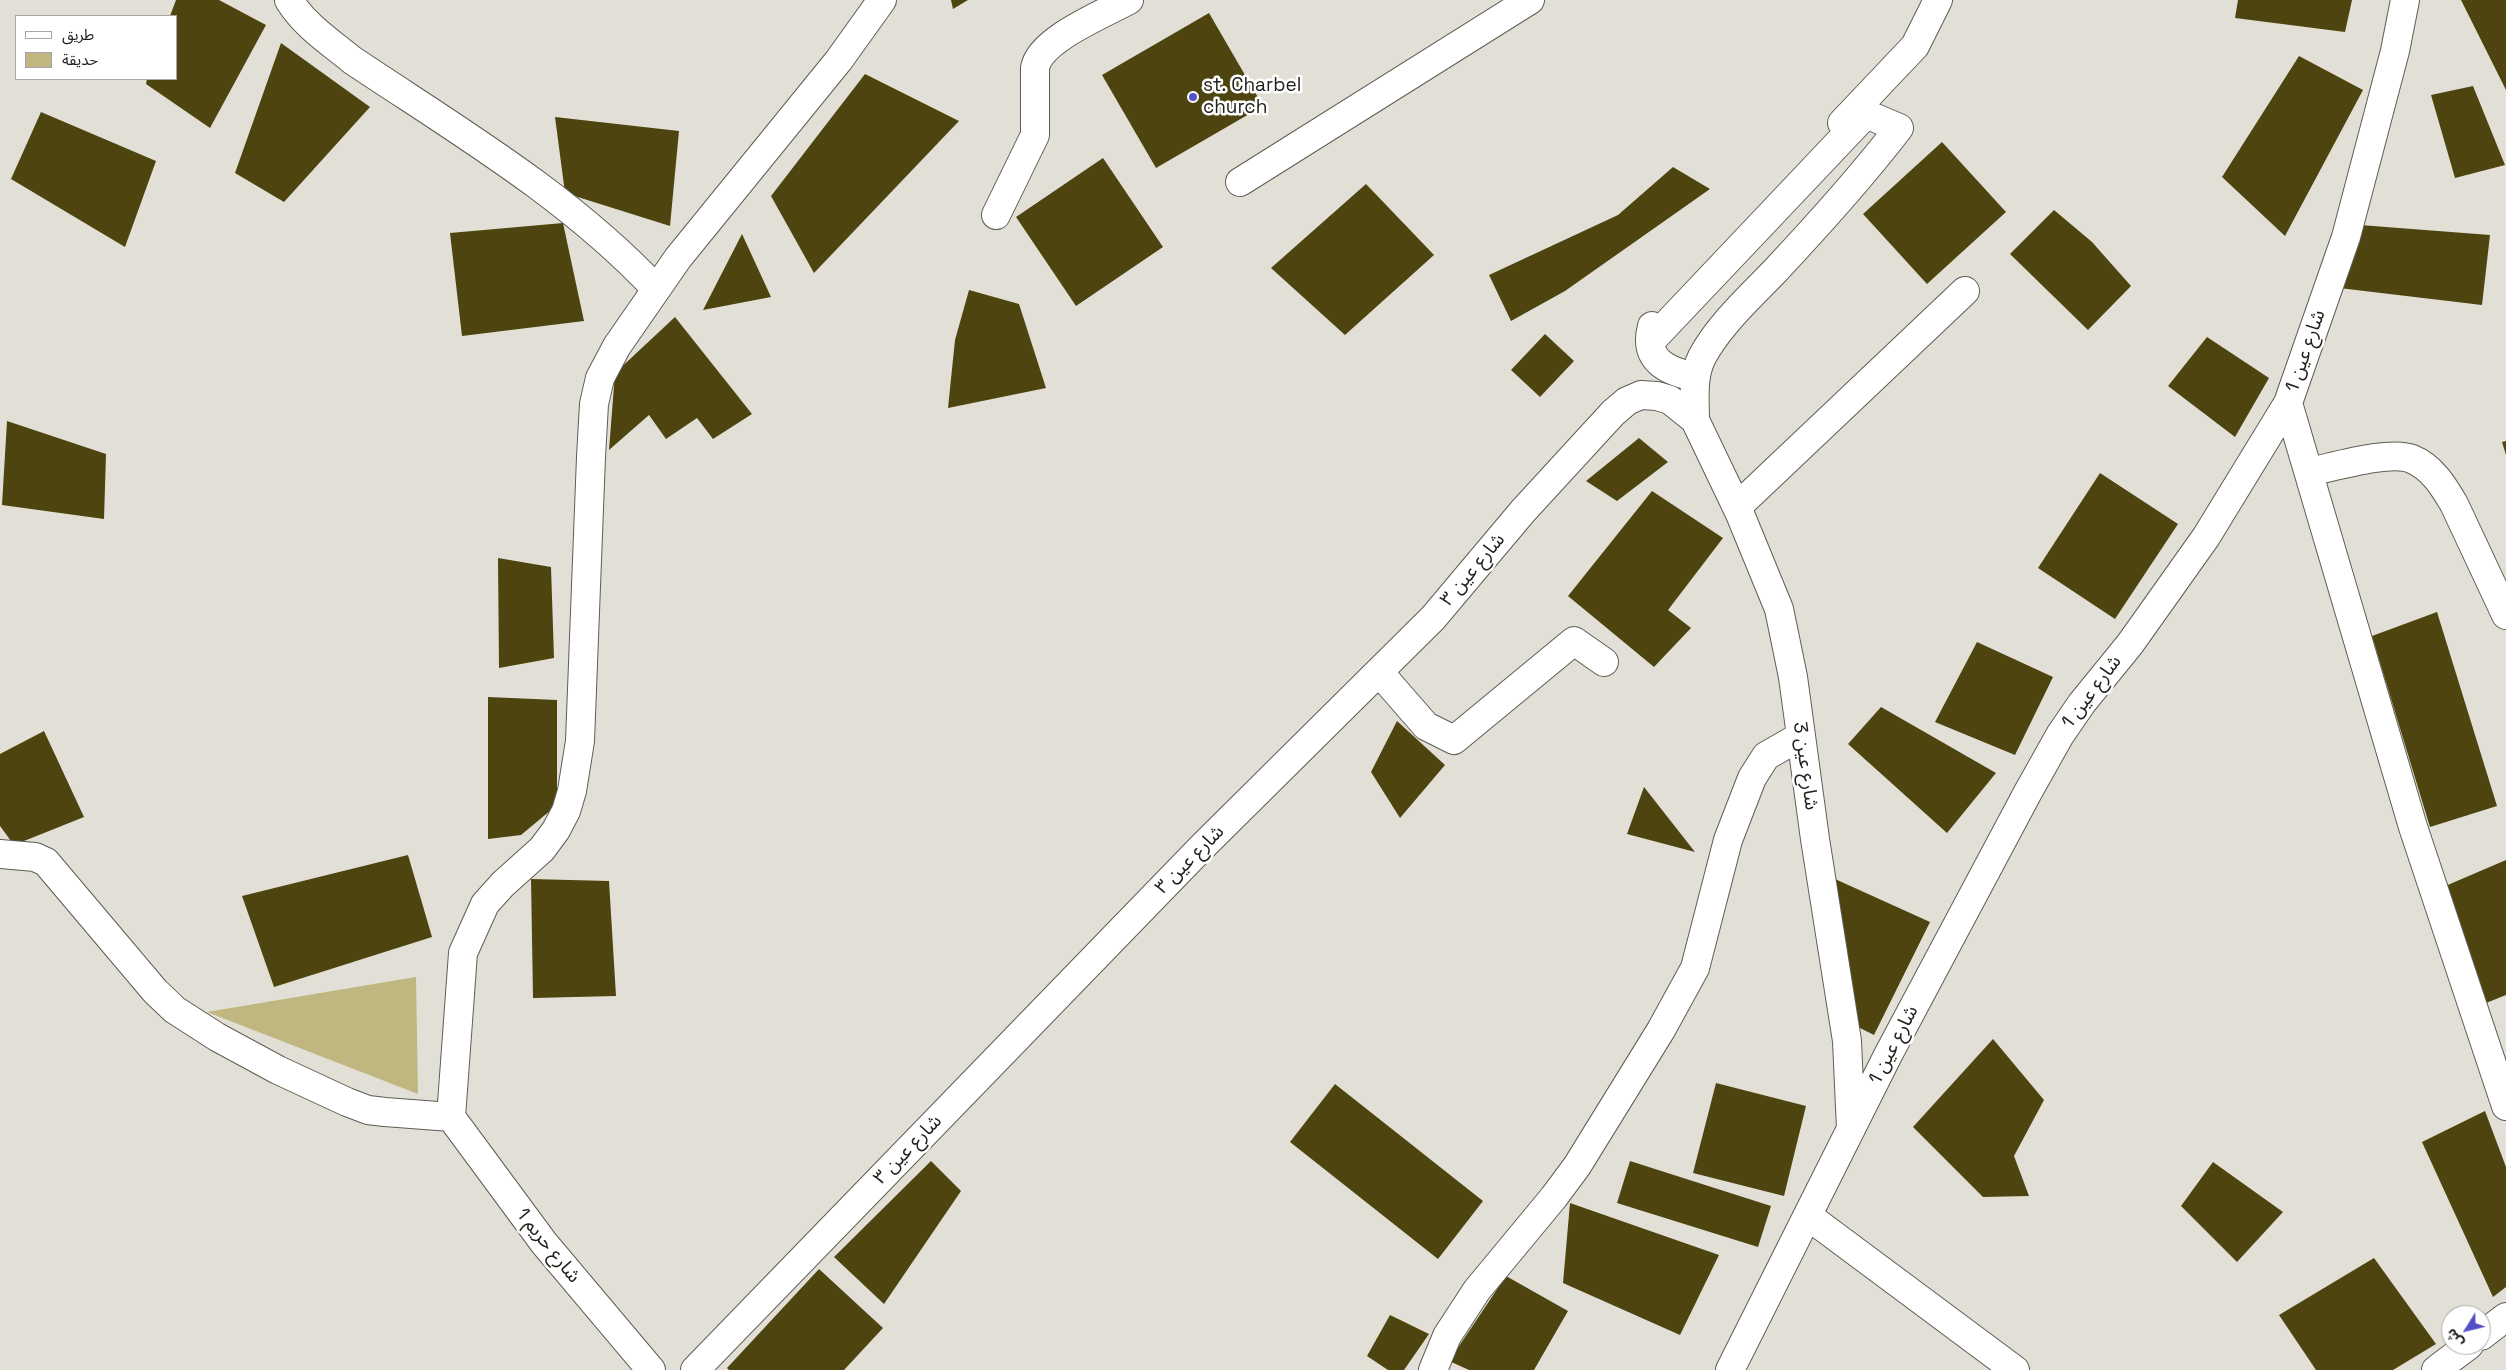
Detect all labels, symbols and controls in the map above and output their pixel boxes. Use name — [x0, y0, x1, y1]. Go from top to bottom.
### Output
legend — [15, 15, 178, 80]
text: طريق — [62, 25, 94, 44]
text: حديقة — [62, 50, 98, 69]
place label: st. Charbel church — [1203, 75, 1301, 119]
marker: st. Charbel church — [1187, 91, 1199, 103]
street label: شارع عين 1 — [2281, 307, 2331, 395]
street label: شارع عين ٣ — [1436, 529, 1510, 611]
street label: شارع عين 1 — [2057, 651, 2127, 733]
street label: شارع عين 3 — [1788, 720, 1822, 812]
street label: شارع عين ٣ — [1151, 821, 1229, 899]
street label: شارع عين 1 — [1864, 1002, 1924, 1088]
street label: شارع عين ٣ — [869, 1110, 947, 1190]
street label: شارع حريم 1 — [511, 1204, 585, 1288]
north arrow — [2441, 1305, 2491, 1355]
text: ش — [2442, 1325, 2468, 1351]

